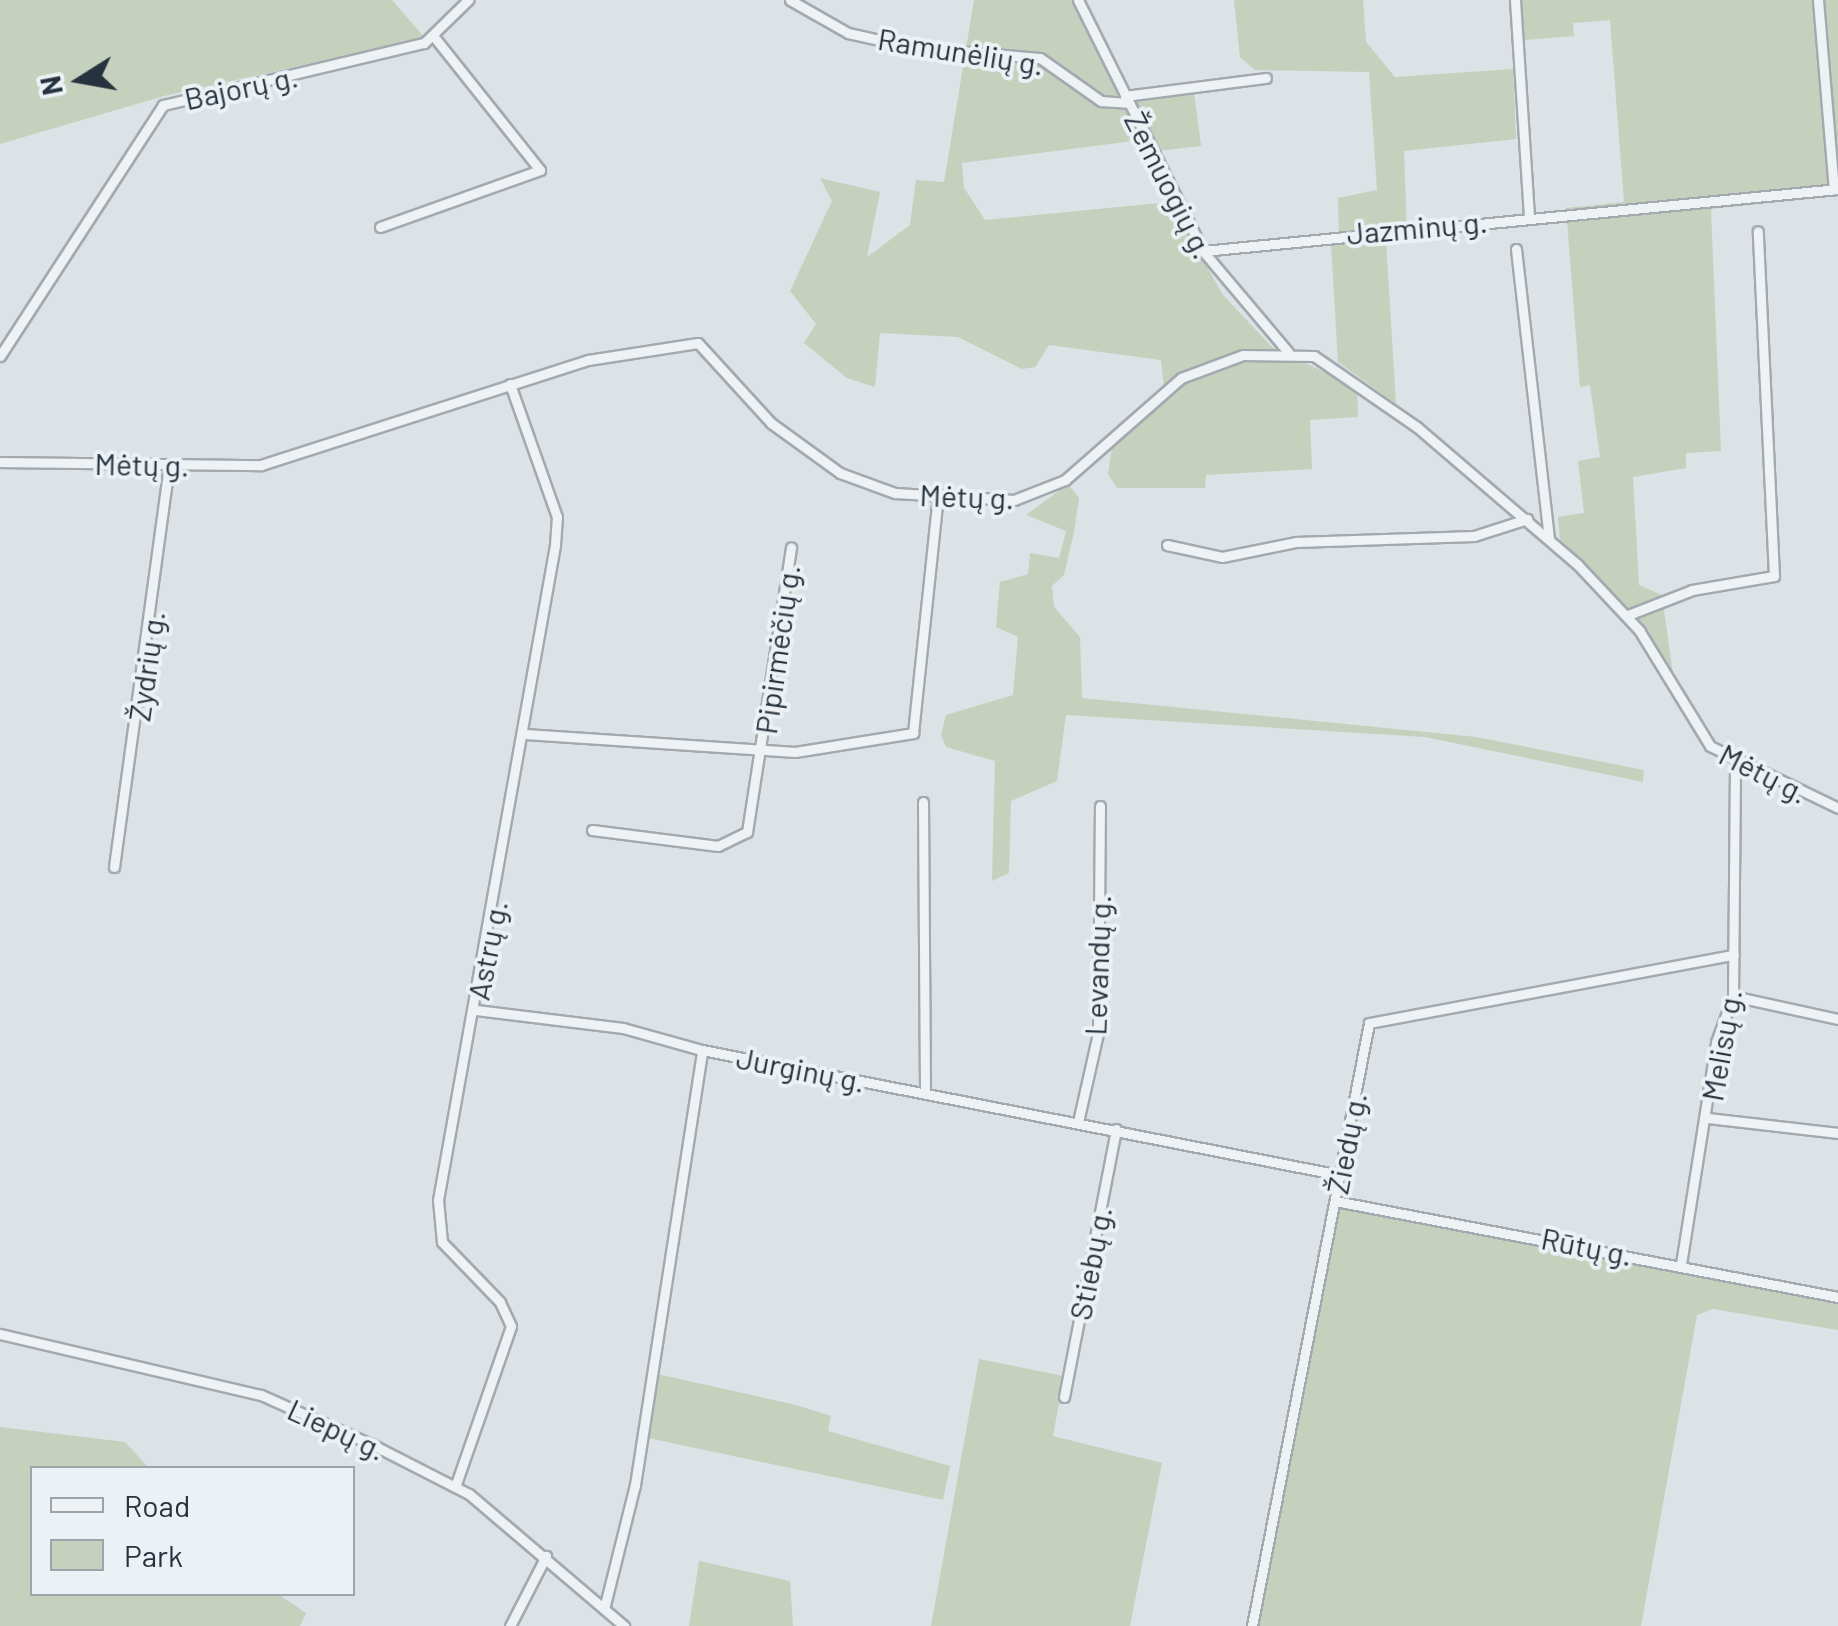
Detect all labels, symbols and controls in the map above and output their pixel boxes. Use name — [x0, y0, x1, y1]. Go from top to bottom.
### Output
street label: Ramunėlių g. — [875, 20, 1047, 82]
north arrow — [30, 30, 130, 130]
street label: Bajorų g. — [181, 57, 301, 117]
text: N — [32, 73, 69, 98]
street label: Žemuogių g. — [1118, 106, 1222, 264]
street label: Jazminų g. — [1345, 203, 1489, 251]
street label: Mėtų g. — [94, 445, 190, 483]
street label: Mėtų g. — [919, 476, 1015, 516]
street label: Pipirmėčių g. — [747, 562, 807, 736]
street label: Žydrių g. — [120, 608, 172, 724]
street label: Mėtų g. — [1714, 735, 1814, 811]
street label: Levandų g. — [1077, 894, 1117, 1036]
street label: Astrų g. — [460, 897, 514, 1003]
street label: Melisų g. — [1693, 986, 1749, 1104]
street label: Jurginų g. — [734, 1039, 868, 1099]
street label: Žiedų g. — [1318, 1089, 1374, 1197]
street label: Stiebų g. — [1061, 1203, 1119, 1323]
street label: Rūtų g. — [1538, 1220, 1636, 1272]
street label: Liepų g. — [282, 1391, 392, 1467]
legend — [30, 1466, 355, 1596]
text: Road — [124, 1487, 190, 1523]
text: Park — [124, 1537, 183, 1573]

